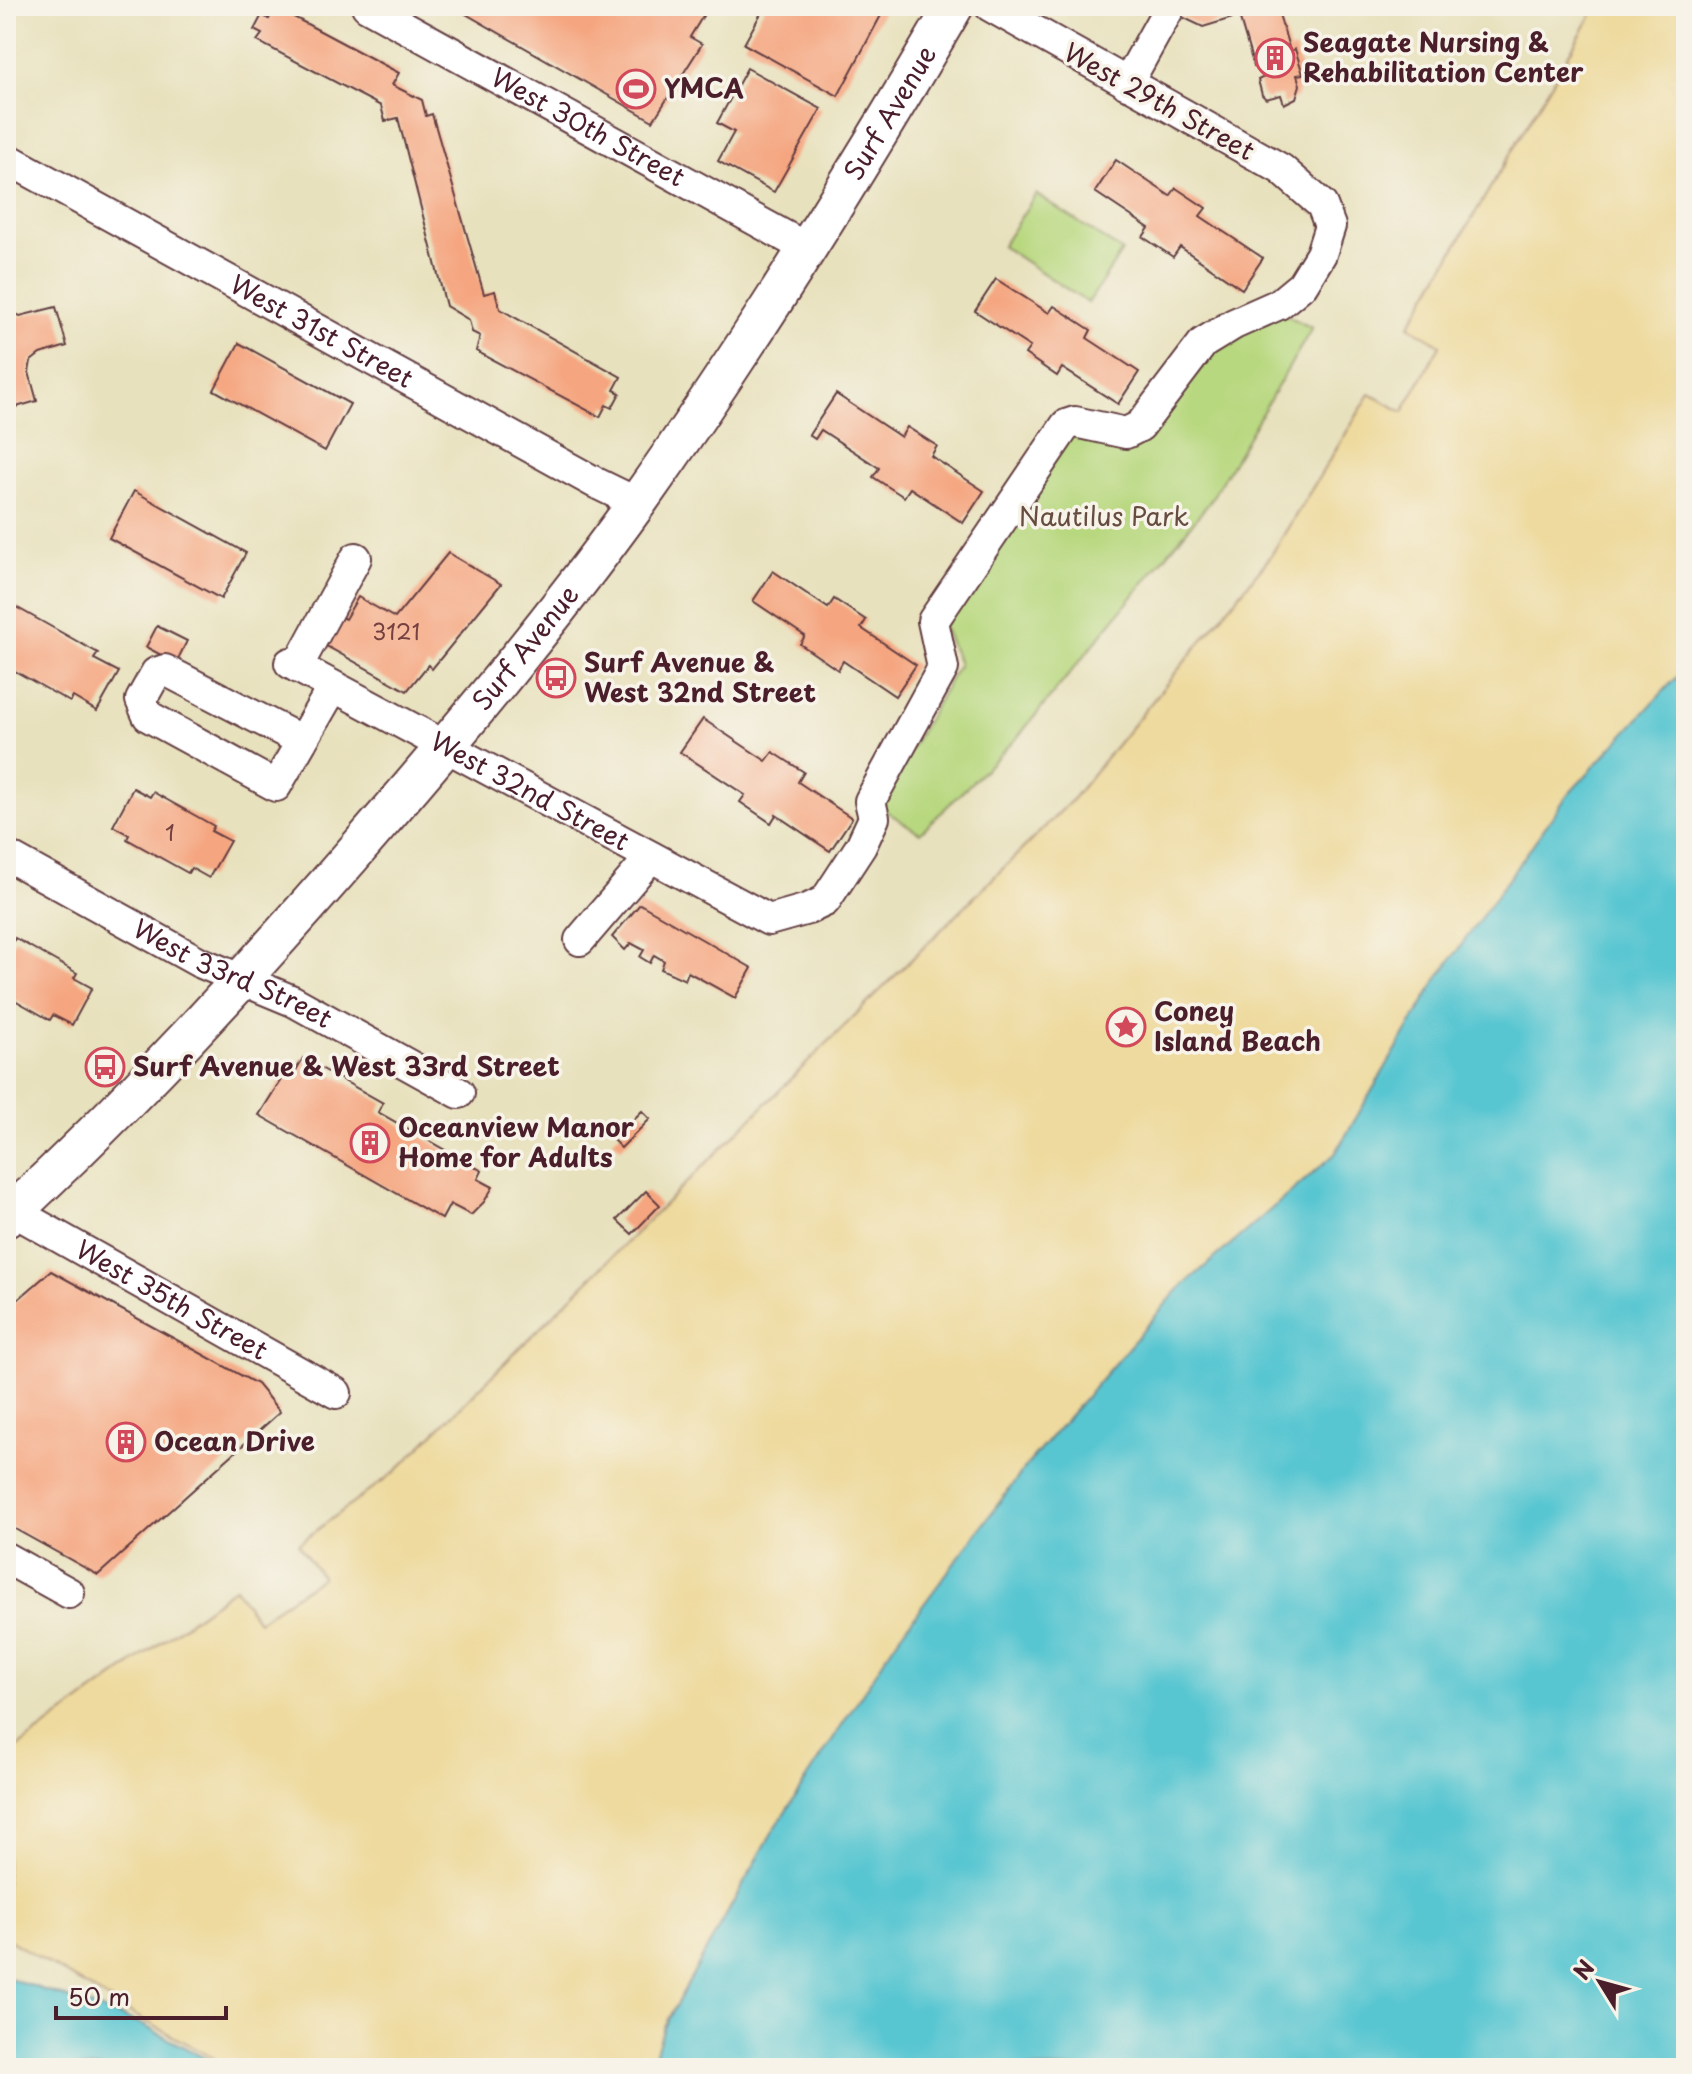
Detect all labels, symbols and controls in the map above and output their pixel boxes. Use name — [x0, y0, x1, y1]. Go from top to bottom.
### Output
place label: Seagate Nursing & Rehabilitation Center — [1303, 22, 1584, 91]
street label: West 29th Street — [1057, 32, 1262, 169]
building icon: Seagate Nursing & Rehabilitation Center — [1254, 37, 1296, 79]
street label: Surf Avenue — [833, 38, 945, 187]
street label: West 30th Street — [484, 57, 693, 196]
sports icon: YMCA — [615, 68, 657, 110]
place label: YMCA — [664, 68, 744, 107]
street label: West 31st Street — [223, 264, 421, 397]
park label: Nautilus Park — [1019, 496, 1189, 535]
street label: Surf Avenue — [462, 576, 587, 718]
house number: 3121 — [372, 614, 420, 647]
place label: Surf Avenue & West 32nd Street — [584, 642, 816, 711]
bus stop icon: Surf Avenue & West 32nd Street — [535, 657, 577, 699]
street label: West 32nd Street — [424, 721, 637, 860]
house number: 1 — [165, 815, 175, 848]
street label: West 33rd Street — [126, 908, 340, 1037]
place label: Coney Island Beach — [1154, 991, 1321, 1060]
place icon: Coney Island Beach — [1105, 1006, 1147, 1048]
bus stop icon: Surf Avenue & West 33rd Street — [84, 1046, 126, 1088]
place label: Surf Avenue & West 33rd Street — [133, 1046, 560, 1085]
place label: Oceanview Manor Home for Adults — [398, 1107, 635, 1176]
building icon: Oceanview Manor Home for Adults — [349, 1122, 391, 1164]
street label: West 35th Street — [69, 1229, 275, 1369]
building icon: Ocean Drive — [105, 1421, 147, 1463]
place label: Ocean Drive — [154, 1421, 315, 1460]
north arrow — [1560, 1942, 1640, 2022]
text: N — [1564, 1952, 1601, 1986]
scale bar — [56, 1970, 226, 2020]
text: 50 m — [68, 1978, 130, 2014]

